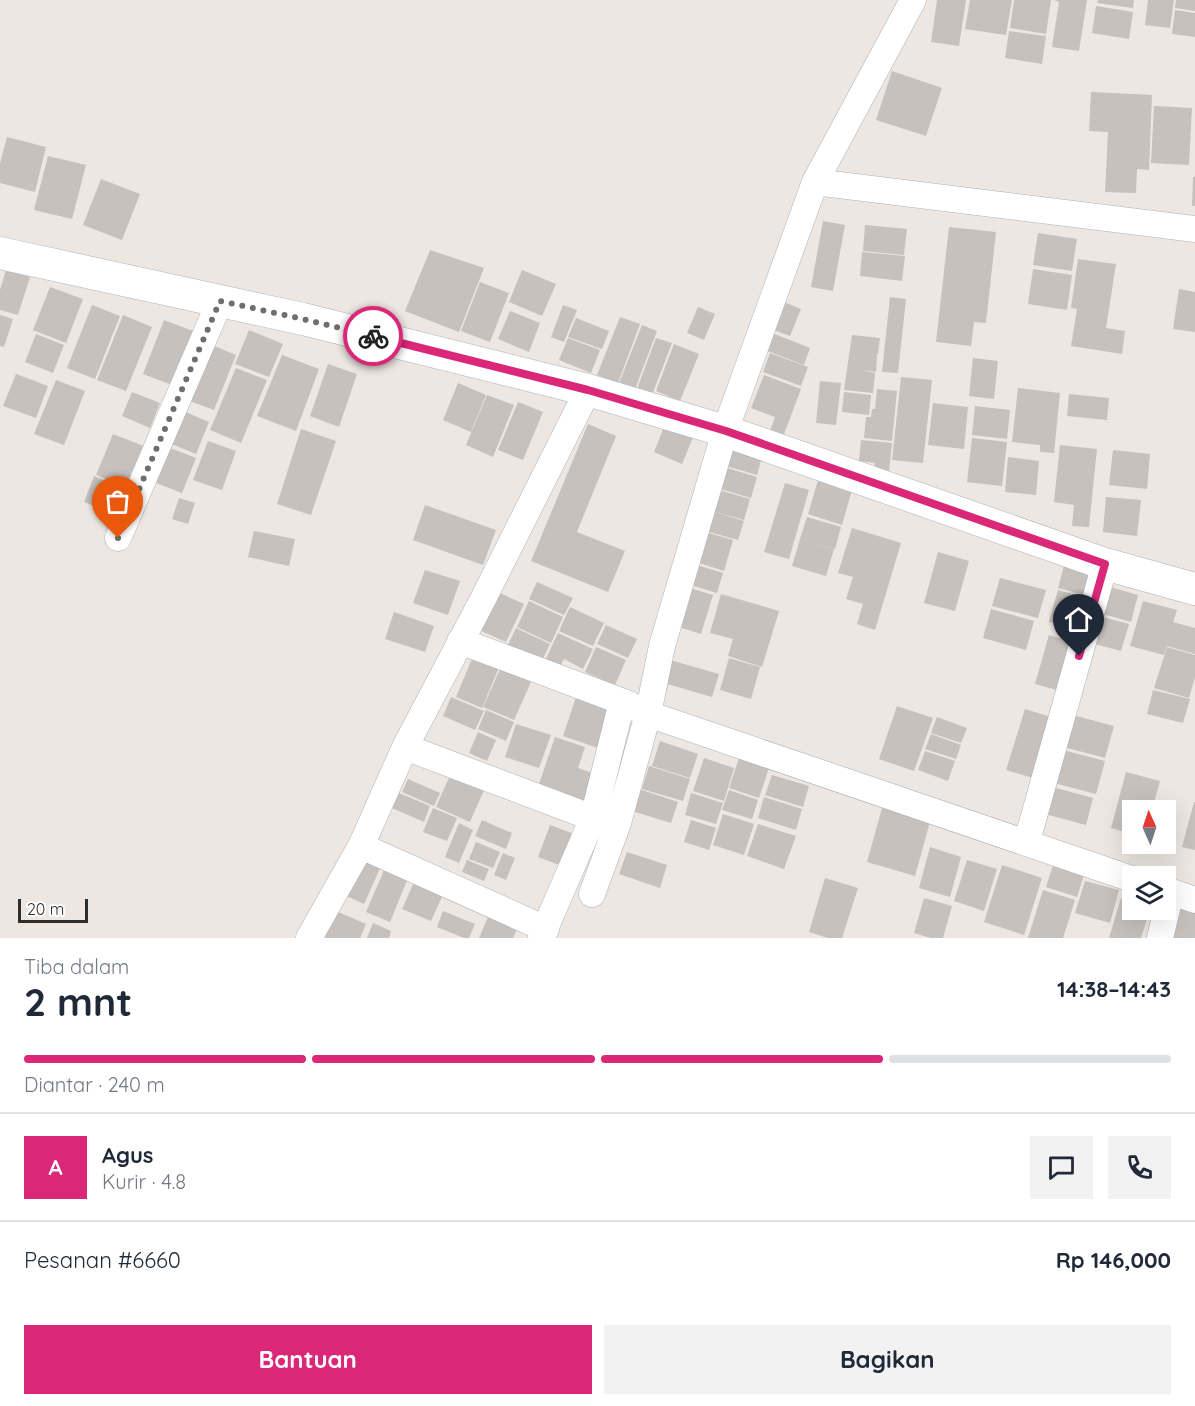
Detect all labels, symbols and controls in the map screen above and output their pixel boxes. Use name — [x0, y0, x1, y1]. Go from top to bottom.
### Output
courier — [343, 306, 403, 366]
icon: bike — [357, 320, 390, 353]
pin — [92, 476, 143, 538]
icon: bag — [101, 485, 134, 518]
pin — [1053, 594, 1104, 656]
icon: home — [1062, 603, 1095, 636]
north arrow — [1122, 800, 1176, 854]
map controls — [1122, 800, 1176, 920]
button: layers — [1122, 866, 1176, 920]
scale bar — [18, 896, 88, 924]
text: 20 m — [27, 899, 64, 919]
text: Tiba dalam — [24, 954, 129, 979]
text: 14:38–14:43 — [1057, 975, 1171, 1003]
text: 2 mnt — [24, 977, 132, 1026]
text: Diantar · 240 m — [24, 1072, 165, 1097]
button: chat — [1030, 1136, 1093, 1199]
button: phone — [1108, 1136, 1171, 1199]
text: Agus — [102, 1141, 153, 1169]
text: A — [48, 1153, 63, 1181]
text: Kurir · 4.8 — [102, 1169, 186, 1194]
text: Pesanan #6660 — [24, 1246, 181, 1274]
text: Rp 146,000 — [1056, 1246, 1171, 1274]
button: Bantuan — [24, 1325, 592, 1394]
button: Bagikan — [604, 1325, 1171, 1394]

